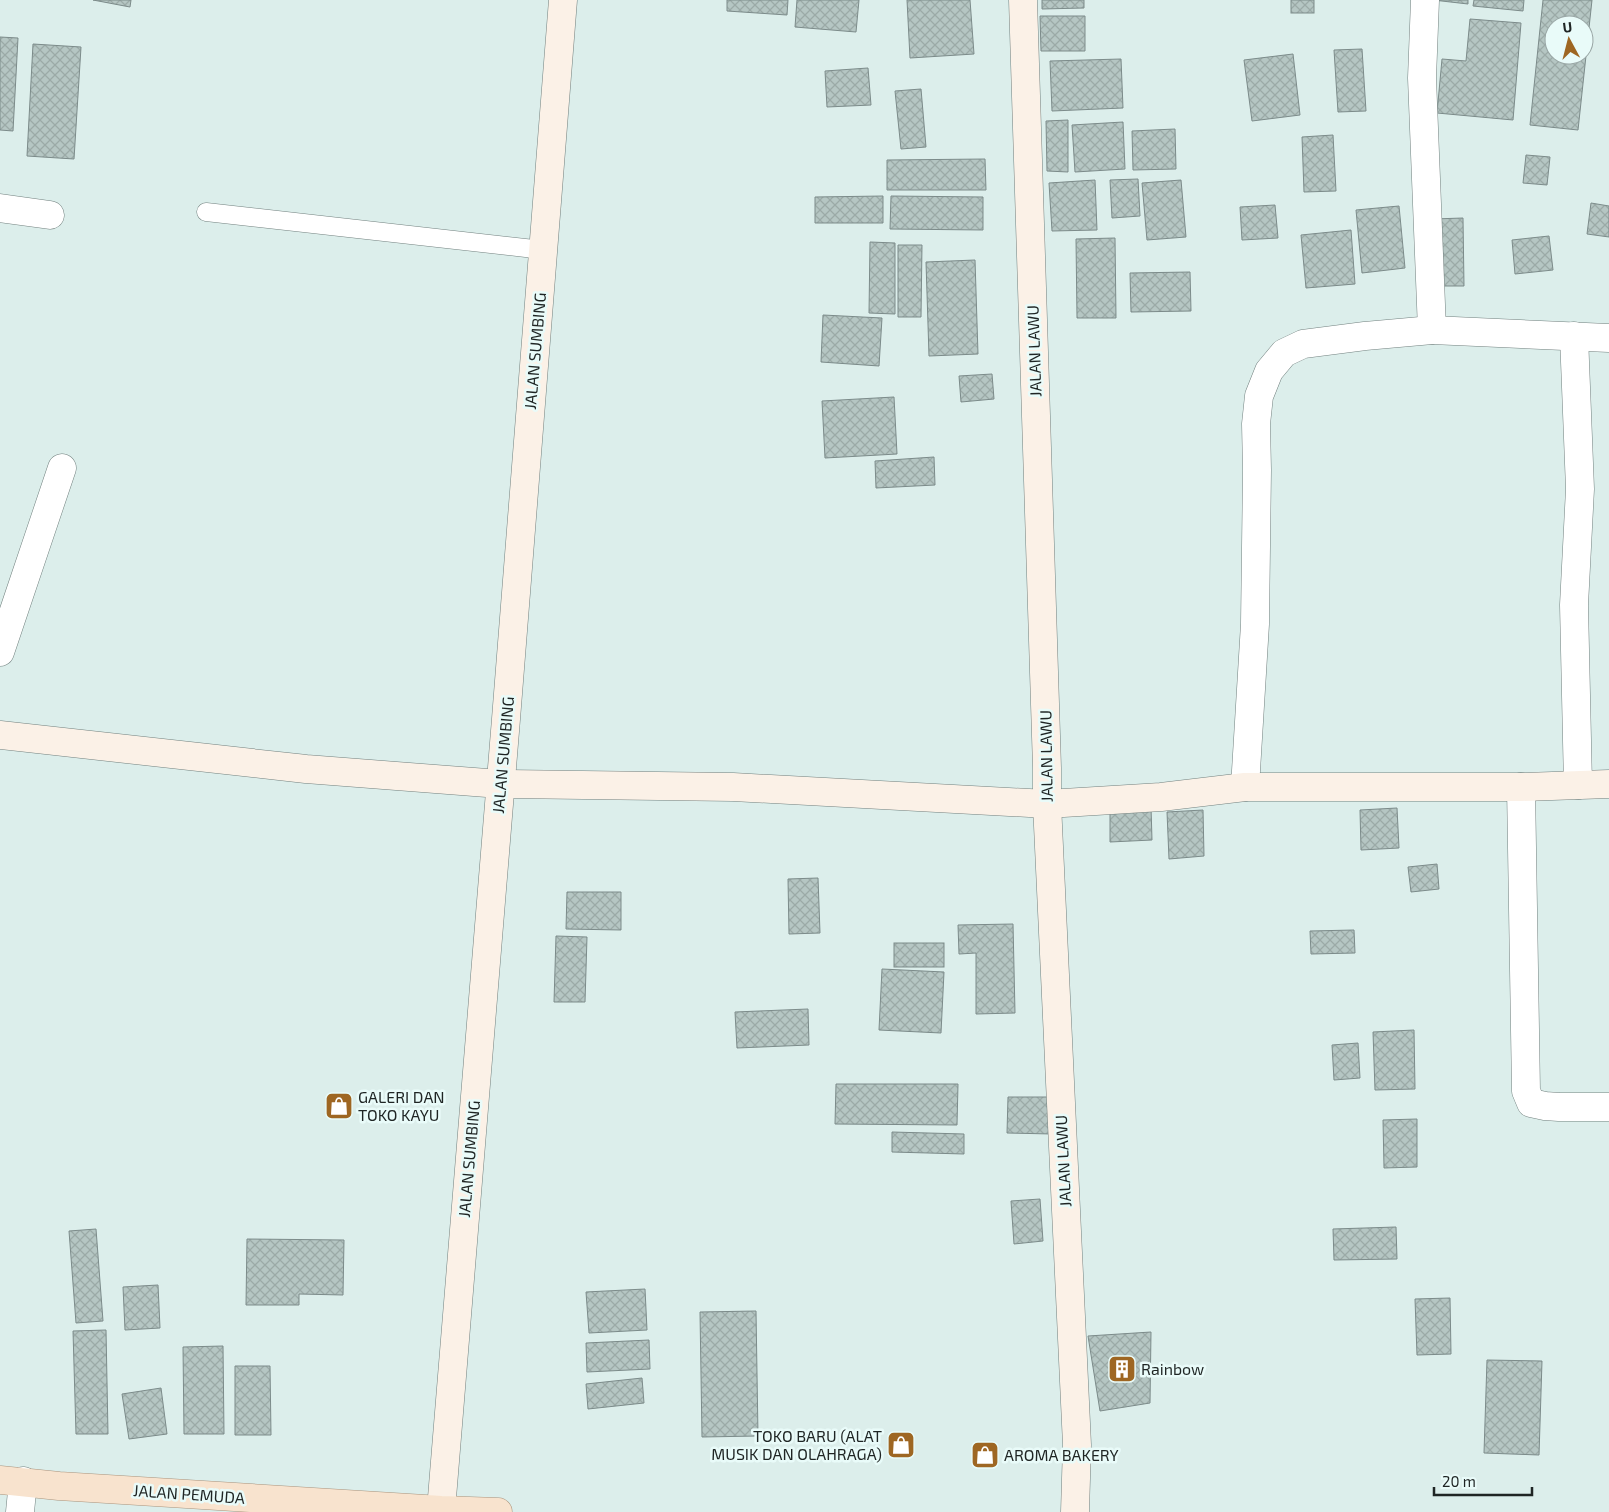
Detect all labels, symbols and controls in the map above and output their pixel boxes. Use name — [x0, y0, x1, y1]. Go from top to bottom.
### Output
north arrow — [1544, 15, 1594, 65]
text: U — [1562, 18, 1573, 36]
street label: JALAN SUMBING — [520, 292, 549, 410]
street label: JALAN LAWU — [1022, 305, 1045, 397]
street label: JALAN SUMBING — [488, 696, 517, 814]
street label: JALAN LAWU — [1035, 710, 1056, 802]
place label: GALERI DAN TOKO KAYU — [358, 1087, 445, 1124]
shop icon: GALERI DAN TOKO KAYU — [324, 1091, 354, 1121]
street label: JALAN SUMBING — [454, 1100, 483, 1218]
street label: JALAN LAWU — [1051, 1115, 1074, 1207]
building icon: Rainbow — [1107, 1354, 1137, 1384]
place label: Rainbow — [1141, 1359, 1204, 1378]
place label: TOKO BARU (ALAT MUSIK DAN OLAHRAGA) — [711, 1426, 882, 1463]
shop icon: TOKO BARU (ALAT MUSIK DAN OLAHRAGA) — [886, 1430, 916, 1460]
shop icon: AROMA BAKERY — [970, 1440, 1000, 1470]
place label: AROMA BAKERY — [1004, 1445, 1119, 1464]
scale bar — [1434, 1464, 1532, 1496]
text: 20 m — [1442, 1472, 1476, 1490]
street label: JALAN PEMUDA — [132, 1480, 246, 1507]

